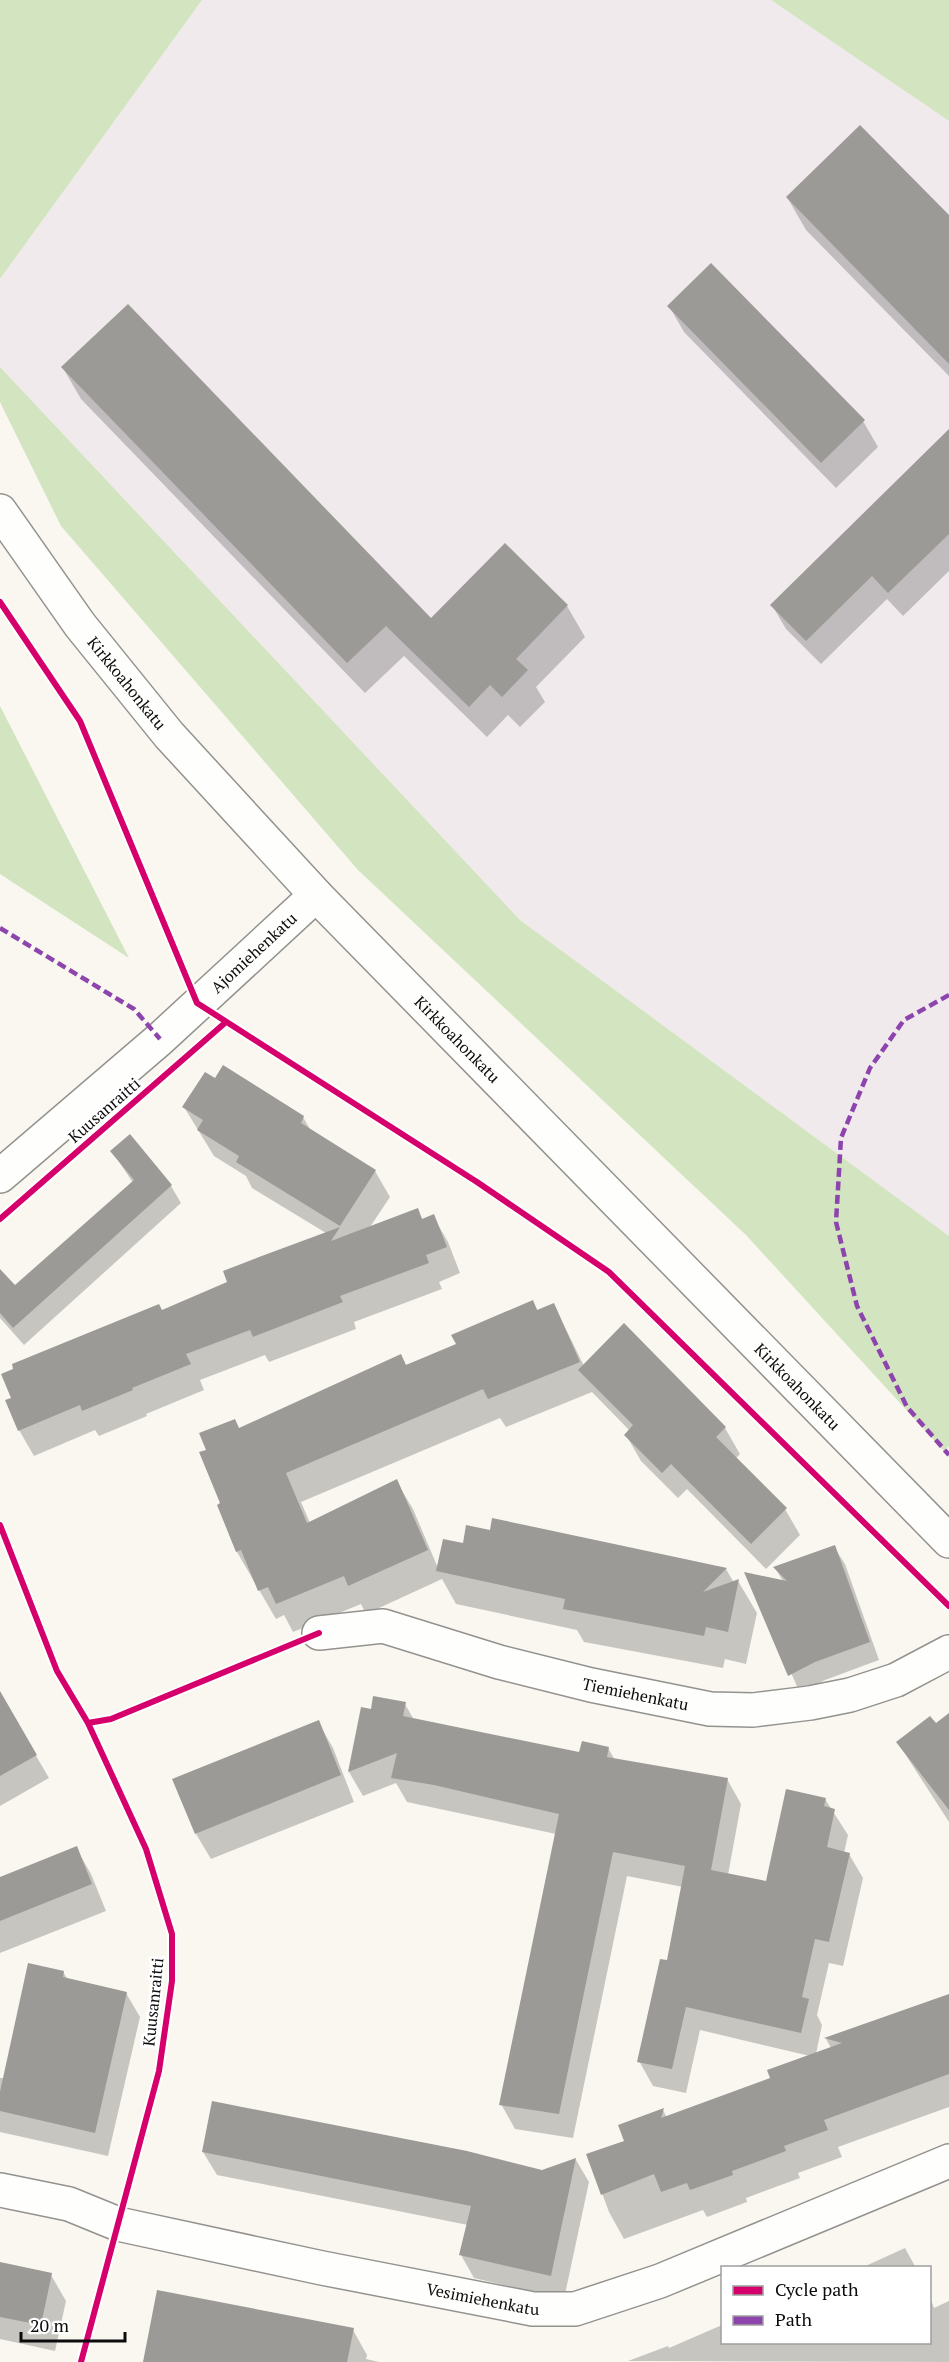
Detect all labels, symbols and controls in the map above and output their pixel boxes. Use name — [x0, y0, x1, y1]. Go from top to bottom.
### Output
street label: Kirkkoahonkatu — [83, 632, 171, 734]
street label: Ajomiehenkatu — [206, 907, 301, 998]
street label: Kirkkoahonkatu — [410, 991, 505, 1088]
street label: Kuusanraitti — [63, 1072, 145, 1147]
street label: Kirkkoahonkatu — [750, 1338, 845, 1435]
street label: Tiemiehenkatu — [580, 1672, 691, 1715]
street label: Kuusanraitti — [137, 1956, 169, 2047]
legend — [721, 2266, 931, 2344]
text: Cycle path — [775, 2277, 859, 2301]
street label: Vesimiehenkatu — [425, 2278, 539, 2320]
scale bar — [21, 2305, 124, 2343]
text: Path — [775, 2307, 812, 2331]
text: 20 m — [30, 2313, 70, 2337]

